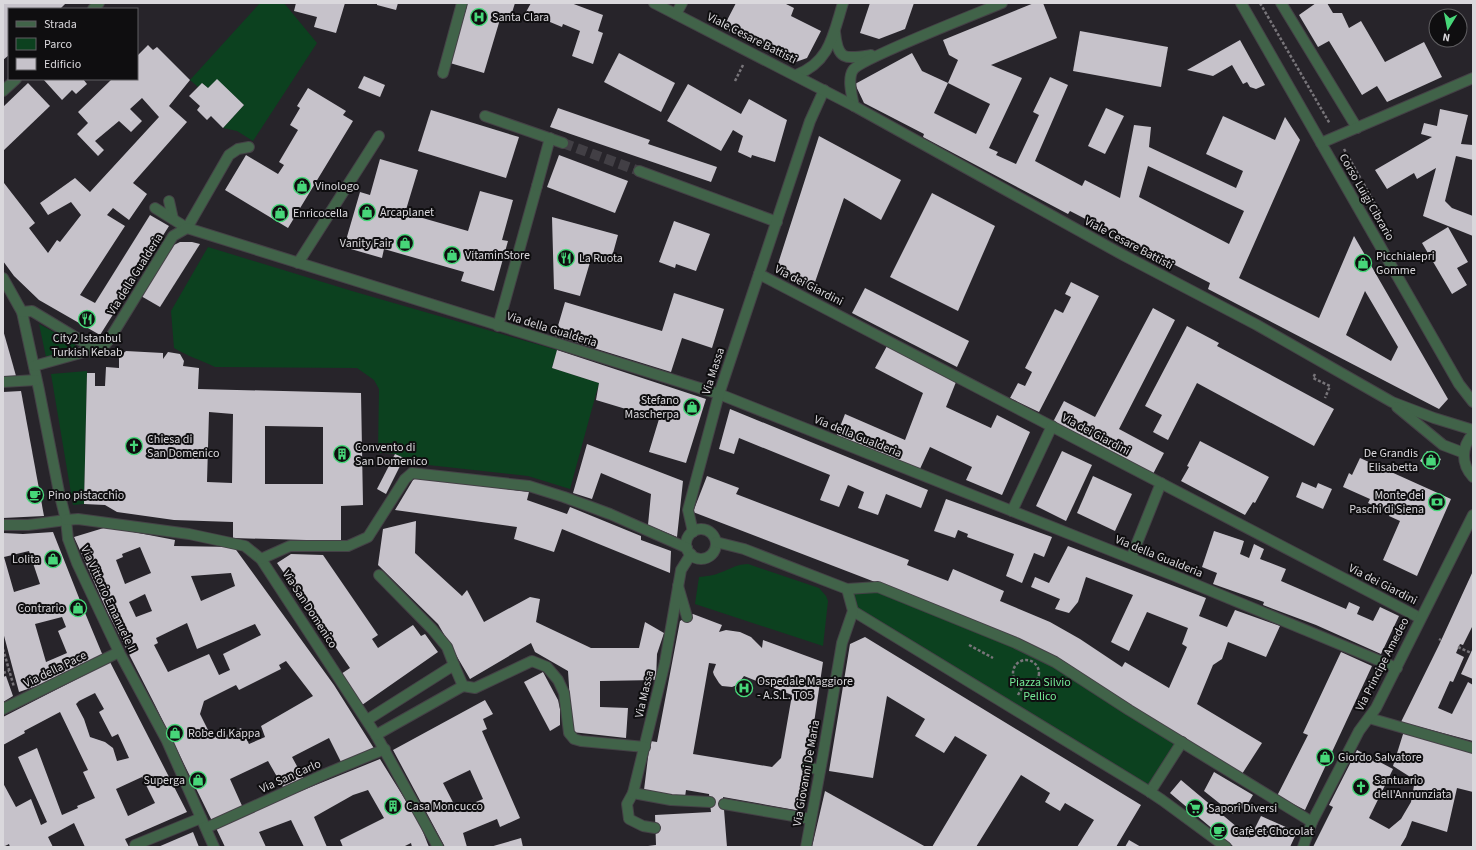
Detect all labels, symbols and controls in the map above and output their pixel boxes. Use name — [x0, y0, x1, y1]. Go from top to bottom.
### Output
hospital icon: Santa Clara — [469, 7, 489, 27]
legend — [8, 8, 138, 80]
north arrow — [1428, 8, 1468, 48]
place label: Santa Clara — [492, 9, 549, 26]
street label: Viale Cesare Battisti — [704, 9, 800, 68]
text: Strada — [44, 16, 77, 33]
text: N — [1441, 29, 1451, 45]
text: Parco — [44, 36, 72, 53]
text: Edificio — [44, 56, 81, 73]
street label: Corso Luigi Cibrario — [1335, 151, 1398, 244]
shop icon: Vinologo — [292, 176, 312, 196]
place label: Vinologo — [315, 178, 359, 195]
shop icon: Arcaplanet — [357, 202, 377, 222]
shop icon: Enricocella — [270, 203, 290, 223]
place label: Arcaplanet — [380, 204, 434, 221]
place label: Enricocella — [293, 205, 348, 222]
street label: Viale Cesare Battisti — [1081, 213, 1176, 274]
street label: Via della Gualderia — [103, 230, 167, 318]
shop icon: Vanity Fair — [395, 233, 415, 253]
place label: Vanity Fair — [340, 235, 393, 252]
shop icon: VitaminStore — [442, 245, 462, 265]
place label: VitaminStore — [465, 247, 530, 264]
restaurant icon: La Ruota — [556, 248, 576, 268]
place label: Picchialepri Gomme — [1376, 248, 1435, 279]
place label: La Ruota — [579, 250, 623, 267]
shop icon: Picchialepri Gomme — [1353, 253, 1373, 273]
street label: Via dei Giardini — [771, 261, 846, 310]
street label: Via della Gualderia — [505, 308, 599, 351]
restaurant icon: City2 Istanbul Turkish Kebab — [77, 309, 97, 329]
place label: City2 Istanbul Turkish Kebab — [51, 330, 123, 361]
street label: Via Massa — [698, 345, 729, 397]
place label: Stefano Mascherpa — [625, 392, 679, 423]
shop icon: Stefano Mascherpa — [682, 397, 702, 417]
street label: Via dei Giardini — [1059, 409, 1133, 460]
street label: Via della Gualderia — [811, 411, 904, 462]
place label: Chiesa di San Domenico — [147, 431, 219, 462]
church icon: Chiesa di San Domenico — [124, 436, 144, 456]
place label: Convento di San Domenico — [355, 439, 427, 470]
building icon: Convento di San Domenico — [332, 444, 352, 464]
place label: De Grandis Elisabetta — [1364, 445, 1418, 476]
shop icon: De Grandis Elisabetta — [1421, 450, 1441, 470]
cafe icon: Pino pistacchio — [25, 485, 45, 505]
place label: Pino pistacchio — [48, 487, 124, 504]
place label: Monte dei Paschi di Siena — [1349, 487, 1424, 518]
bank icon: Monte dei Paschi di Siena — [1427, 492, 1447, 512]
street label: Via della Gualderia — [1112, 531, 1205, 582]
street label: Via Vittorio Emanuele II — [76, 543, 141, 655]
shop icon: Lolita — [43, 549, 63, 569]
place label: Lolita — [12, 551, 40, 568]
street label: Via dei Giardini — [1345, 560, 1420, 609]
street label: Via San Domenico — [278, 567, 341, 652]
shop icon: Contrario — [68, 598, 88, 618]
place label: Contrario — [17, 600, 65, 617]
street label: Via Principe Amedeo — [1351, 614, 1413, 714]
street label: Via della Pace — [21, 647, 90, 692]
street label: Via Massa — [631, 669, 658, 720]
place label: Ospedale Maggiore - A.S.L. TO5 — [757, 673, 853, 704]
park label: Piazza Silvio Pellico — [1009, 674, 1071, 705]
hospital icon: Ospedale Maggiore - A.S.L. TO5 — [734, 678, 754, 698]
street label: Via Giovanni De Maria — [789, 718, 824, 828]
shop icon: Robe di Kappa — [165, 723, 185, 743]
place label: Robe di Kappa — [188, 725, 260, 742]
shop icon: Giordo Salvatore — [1315, 747, 1335, 767]
place label: Giordo Salvatore — [1338, 749, 1422, 766]
street label: Via San Carlo — [257, 755, 324, 798]
shop icon: Superga — [188, 770, 208, 790]
place label: Superga — [144, 772, 185, 789]
place label: Santuario dell'Annunziata — [1374, 772, 1452, 803]
church icon: Santuario dell'Annunziata — [1351, 777, 1371, 797]
building icon: Casa Moncucco — [383, 796, 403, 816]
place label: Casa Moncucco — [406, 798, 483, 815]
supermarket icon: Sapori Diversi — [1185, 798, 1205, 818]
place label: Sapori Diversi — [1208, 800, 1277, 817]
cafe icon: Cafè et Chocolat — [1209, 821, 1229, 841]
place label: Cafè et Chocolat — [1232, 823, 1314, 840]

